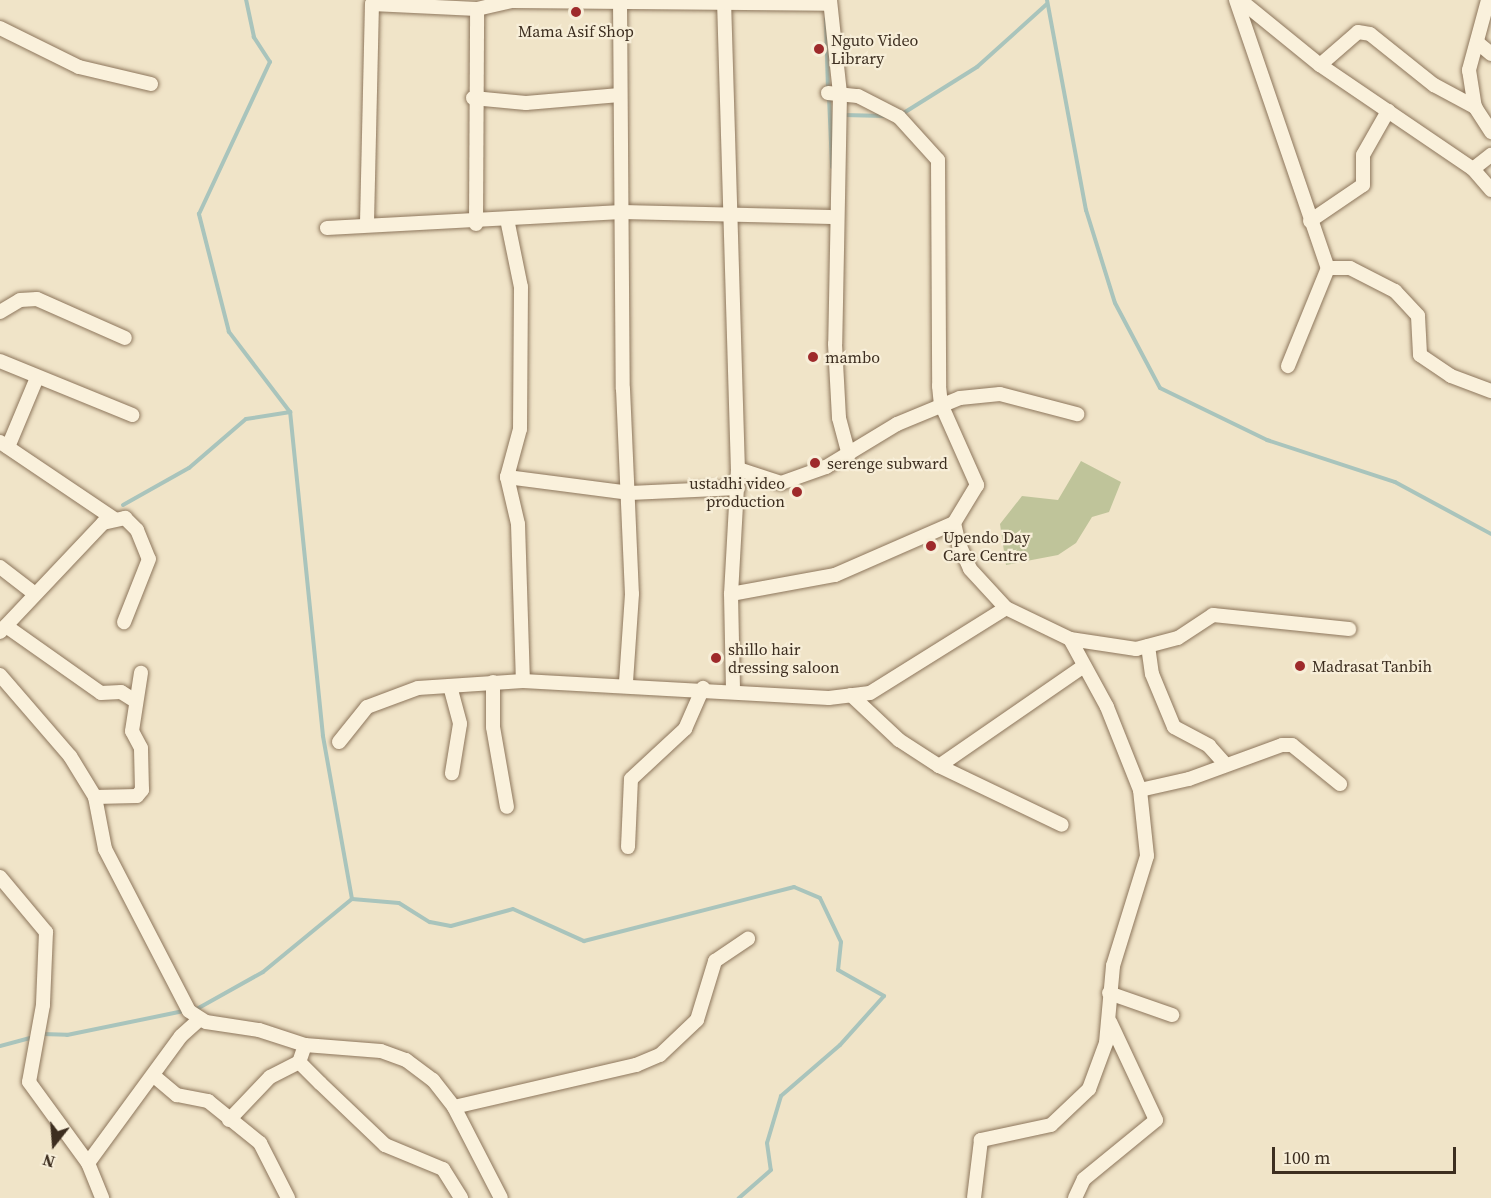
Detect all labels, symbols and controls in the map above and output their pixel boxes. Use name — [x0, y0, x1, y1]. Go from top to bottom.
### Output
marker: Mama Asif Shop — [569, 5, 583, 19]
place label: Mama Asif Shop — [518, 21, 634, 41]
place label: Nguto Video Library — [831, 30, 919, 68]
marker: Nguto Video Library — [812, 42, 826, 56]
place label: mambo — [825, 347, 880, 367]
marker: mambo — [806, 350, 820, 364]
place label: serenge subward — [827, 453, 948, 473]
marker: serenge subward — [808, 456, 822, 470]
place label: ustadhi video production — [689, 473, 785, 511]
marker: ustadhi video production — [790, 485, 804, 499]
place label: Upendo Day Care Centre — [943, 527, 1030, 565]
marker: Upendo Day Care Centre — [924, 539, 938, 553]
place label: shillo hair dressing saloon — [728, 639, 839, 677]
marker: shillo hair dressing saloon — [709, 651, 723, 665]
place label: Madrasat Tanbih — [1312, 656, 1432, 676]
marker: Madrasat Tanbih — [1293, 659, 1307, 673]
north arrow — [24, 1114, 84, 1174]
scale bar — [1275, 1135, 1460, 1173]
text: 100 m — [1283, 1145, 1330, 1170]
text: N — [40, 1149, 58, 1173]

